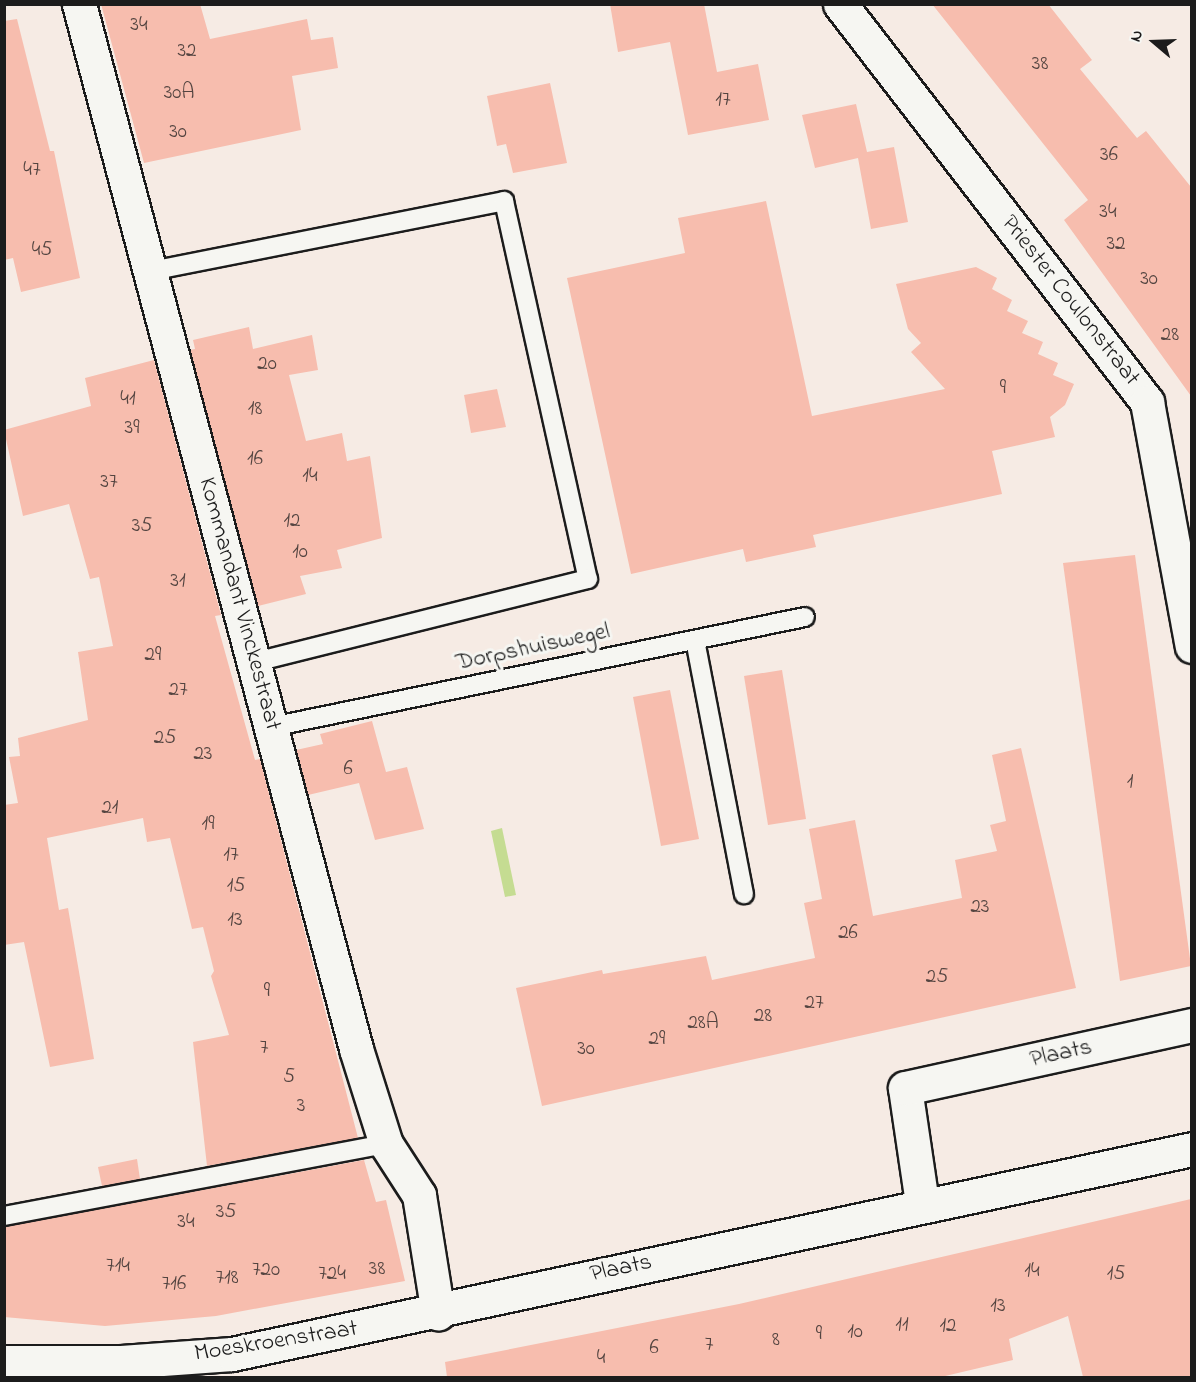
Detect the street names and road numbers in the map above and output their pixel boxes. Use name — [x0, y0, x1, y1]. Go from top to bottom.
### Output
street label: Priester Coulonstraat — [994, 210, 1146, 392]
street label: Kommandant Vinckestraat — [191, 474, 287, 734]
street label: Dorpshuiswegel — [453, 618, 613, 678]
street label: Plaats — [1027, 1033, 1095, 1075]
street label: Plaats — [587, 1248, 655, 1290]
street label: Moeskroenstraat — [192, 1315, 360, 1369]

